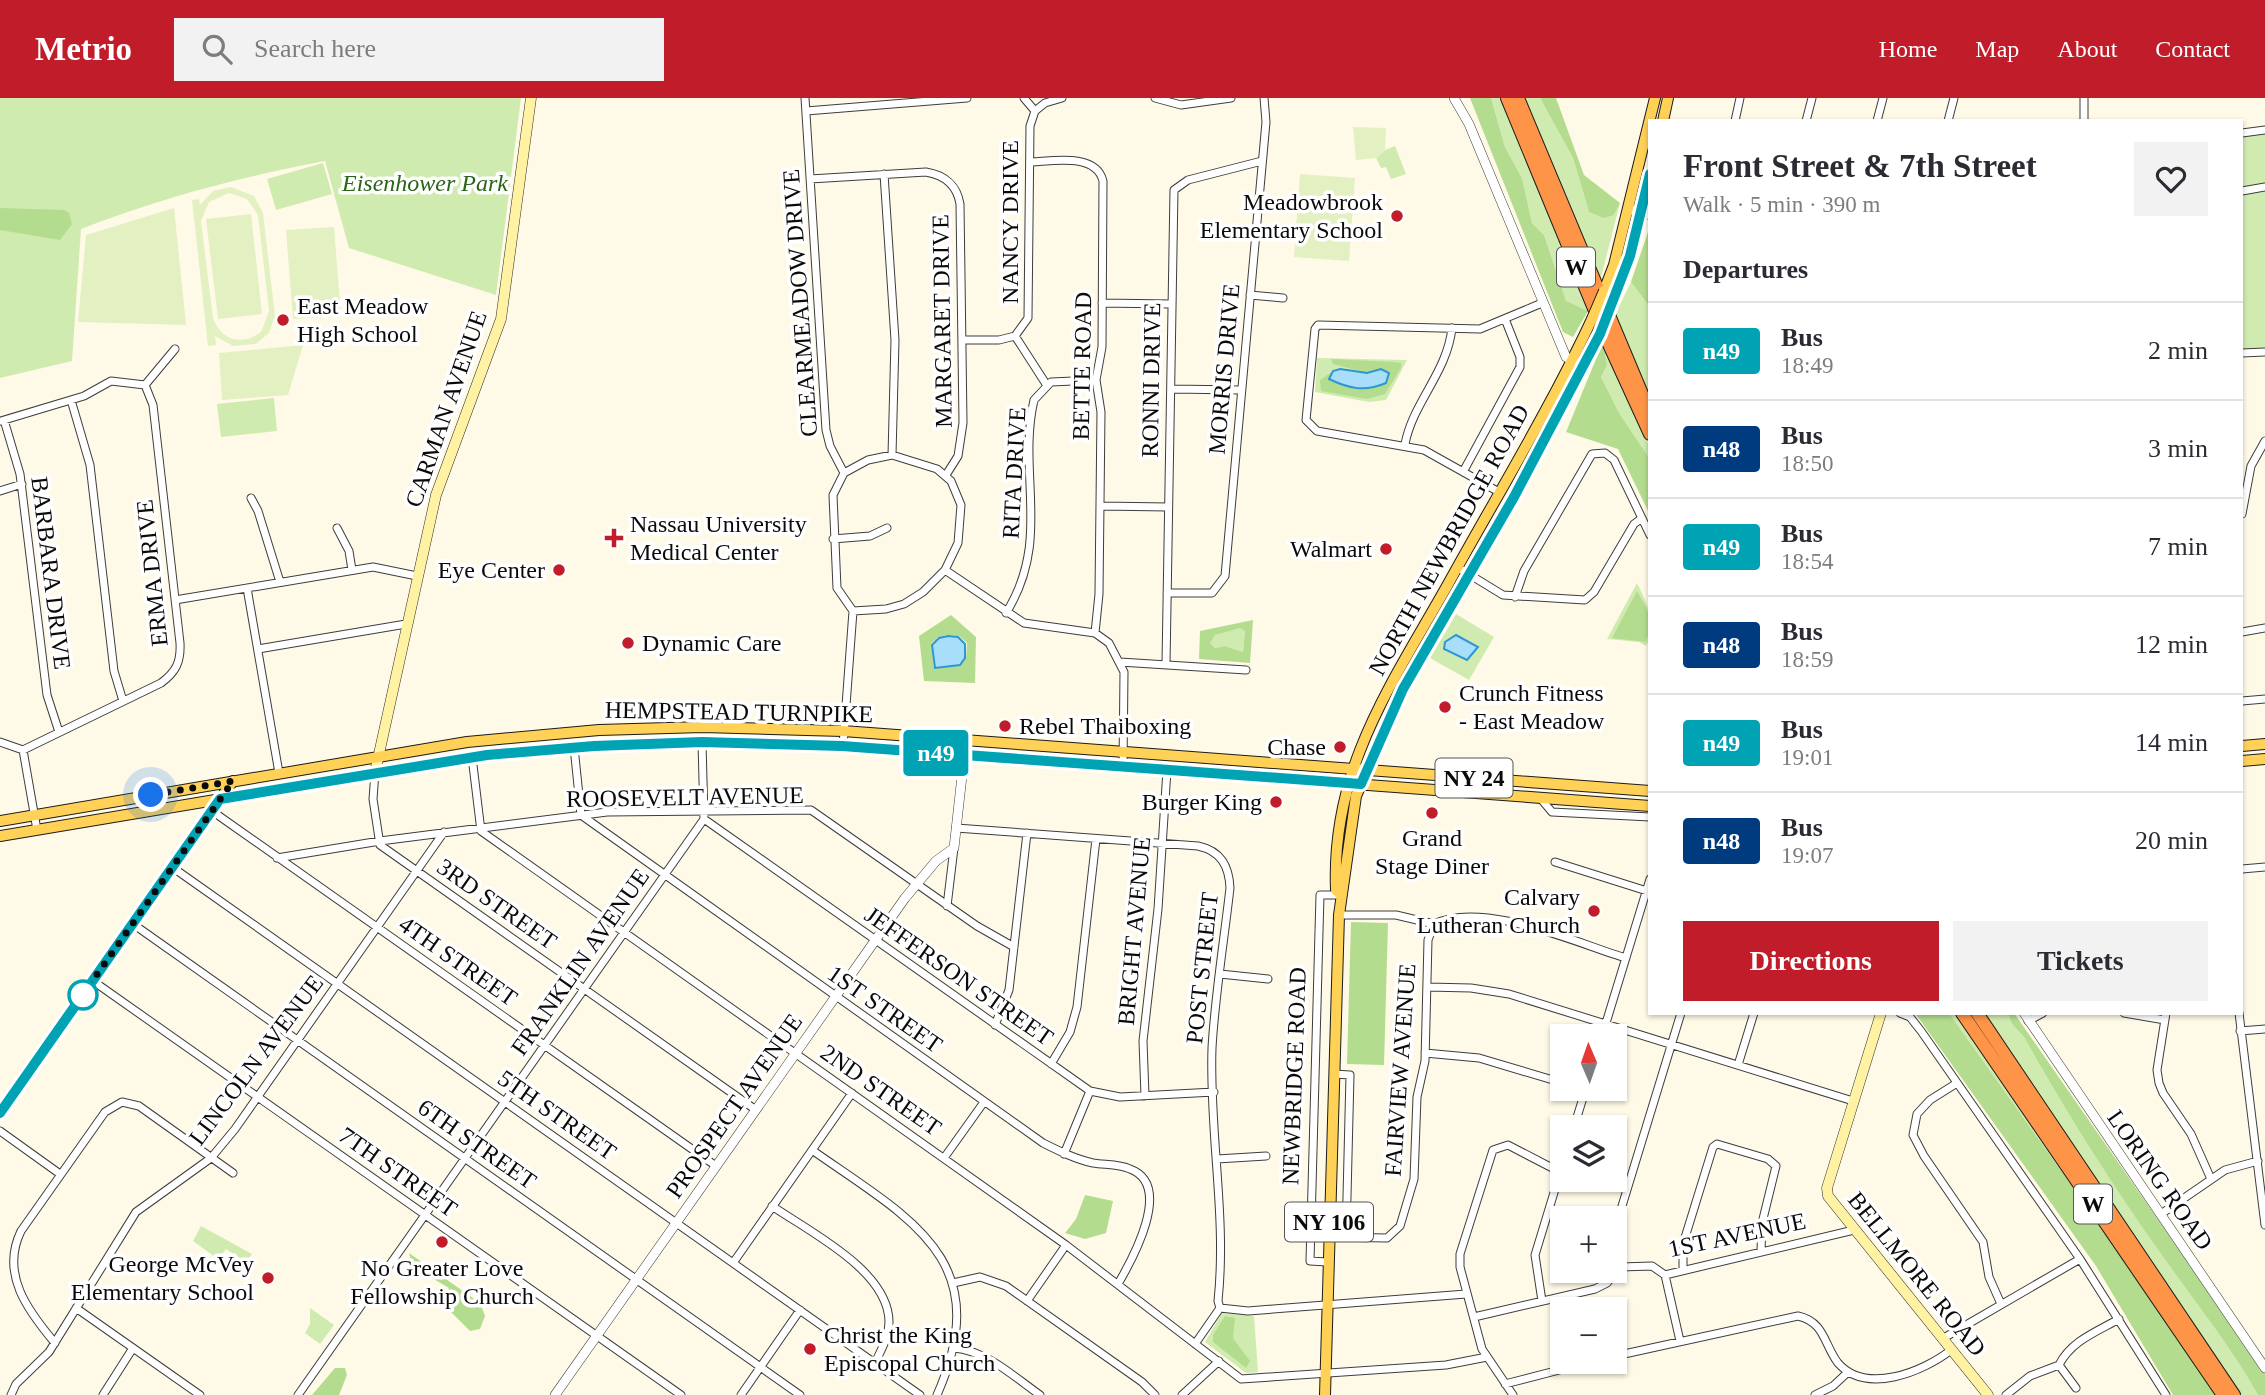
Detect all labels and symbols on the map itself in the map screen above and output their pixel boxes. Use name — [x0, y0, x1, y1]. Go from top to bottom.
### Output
street label: NANCY DRIVE — [997, 140, 1023, 304]
street label: CLEARMEADOW DRIVE — [778, 168, 822, 438]
park label: Eisenhower Park — [341, 170, 508, 196]
place label: Meadowbrook Elementary School — [1200, 189, 1383, 243]
marker: Meadowbrook Elementary School — [1389, 208, 1405, 224]
street label: MARGARET DRIVE — [927, 214, 957, 428]
road number: W — [1557, 248, 1595, 286]
street label: MORRIS DRIVE — [1204, 283, 1244, 455]
street label: BETTE ROAD — [1068, 291, 1096, 441]
place label: East Meadow High School — [297, 293, 429, 347]
street label: RONNI DRIVE — [1137, 302, 1165, 458]
street label: CARMAN AVENUE — [400, 308, 492, 510]
marker: East Meadow High School — [275, 312, 291, 328]
street label: NORTH NEWBRIDGE ROAD — [1364, 400, 1534, 680]
street label: RITA DRIVE — [998, 406, 1030, 540]
street label: BARBARA DRIVE — [26, 475, 76, 671]
street label: ERMA DRIVE — [131, 498, 173, 648]
place label: Nassau University Medical Center — [630, 511, 807, 565]
marker: Nassau University Medical Center — [604, 528, 624, 548]
place label: Walmart — [1290, 536, 1372, 562]
marker: Walmart — [1378, 541, 1394, 557]
place label: Eye Center — [438, 557, 545, 583]
marker: Eye Center — [551, 562, 567, 578]
place label: Dynamic Care — [642, 630, 781, 656]
marker: Dynamic Care — [620, 635, 636, 651]
place label: Crunch Fitness - East Meadow — [1459, 680, 1605, 734]
street label: HEMPSTEAD TURNPIKE — [605, 697, 873, 727]
marker: Crunch Fitness - East Meadow — [1437, 699, 1453, 715]
place label: Rebel Thaiboxing — [1019, 713, 1191, 739]
marker: Rebel Thaiboxing — [997, 718, 1013, 734]
line badge: n49 — [896, 730, 976, 776]
place label: Chase — [1267, 734, 1326, 760]
marker: Chase — [1332, 739, 1348, 755]
road number: NY 24 — [1436, 758, 1512, 798]
your location — [133, 777, 168, 812]
street label: ROOSEVELT AVENUE — [566, 782, 804, 812]
place label: Burger King — [1142, 789, 1262, 815]
marker: Burger King — [1268, 794, 1284, 810]
marker: Grand Stage Diner — [1424, 805, 1440, 821]
place label: Grand Stage Diner — [1375, 825, 1489, 879]
street label: BRIGHT AVENUE — [1113, 836, 1155, 1026]
street label: 3RD STREET — [432, 853, 562, 955]
street label: FRANKLIN AVENUE — [506, 864, 654, 1060]
place label: Calvary Lutheran Church — [1417, 884, 1580, 938]
street label: POST STREET — [1181, 891, 1223, 1045]
street label: JEFFERSON STREET — [860, 901, 1058, 1051]
marker: Calvary Lutheran Church — [1586, 903, 1602, 919]
street label: 4TH STREET — [394, 911, 522, 1011]
street label: 1ST STREET — [823, 960, 947, 1058]
street label: FAIRVIEW AVENUE — [1380, 963, 1420, 1177]
street label: NEWBRIDGE ROAD — [1277, 967, 1311, 1185]
street label: LINCOLN AVENUE — [184, 970, 328, 1150]
unlabelled marker — [68, 980, 98, 1010]
street label: PROSPECT AVENUE — [661, 1009, 807, 1203]
north arrow — [1550, 1024, 1628, 1101]
street label: 2ND STREET — [816, 1039, 946, 1141]
street label: 5TH STREET — [493, 1065, 621, 1165]
street label: 6TH STREET — [413, 1094, 541, 1194]
street label: LORING ROAD — [2102, 1105, 2218, 1255]
street label: 7TH STREET — [334, 1122, 462, 1222]
road number: W — [2074, 1184, 2112, 1224]
street label: BELLMORE ROAD — [1843, 1187, 1991, 1361]
road number: NY 106 — [1285, 1203, 1373, 1242]
street label: 1ST AVENUE — [1666, 1208, 1808, 1262]
marker: No Greater Love Fellowship Church — [434, 1234, 450, 1250]
place label: George McVey Elementary School — [71, 1251, 254, 1305]
place label: No Greater Love Fellowship Church — [350, 1255, 534, 1309]
marker: George McVey Elementary School — [260, 1270, 276, 1286]
place label: Christ the King Episcopal Church — [824, 1322, 995, 1376]
marker: Christ the King Episcopal Church — [802, 1341, 818, 1357]

